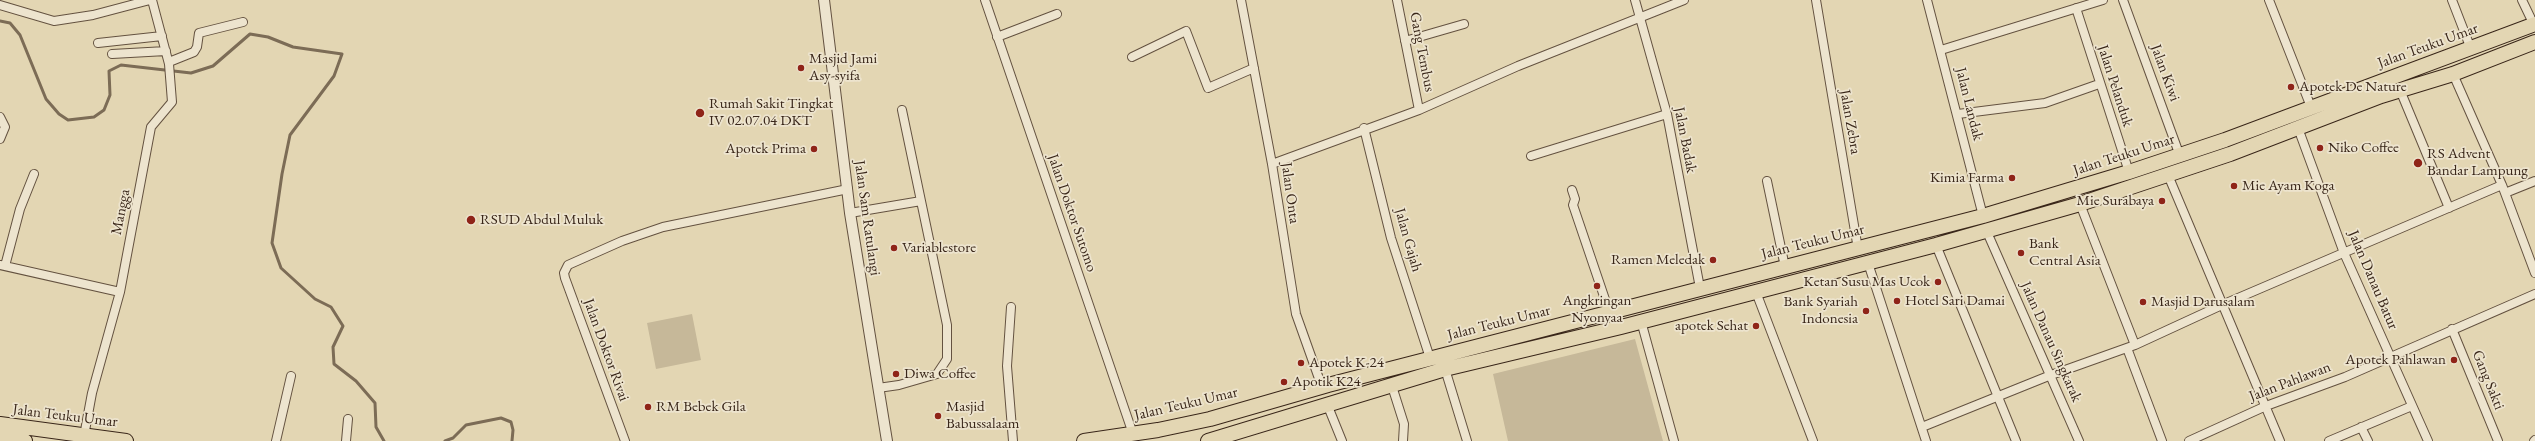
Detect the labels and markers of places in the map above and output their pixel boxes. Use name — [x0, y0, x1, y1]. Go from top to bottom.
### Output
place label: Masjid Jami Asy-syifa — [809, 50, 877, 85]
marker: Masjid Jami Asy-syifa — [796, 63, 806, 73]
place label: Apotek De Nature — [2299, 78, 2407, 96]
marker: Apotek De Nature — [2286, 82, 2296, 92]
place label: Rumah Sakit Tingkat IV 02.07.04 DKT — [709, 95, 833, 130]
marker: Rumah Sakit Tingkat IV 02.07.04 DKT — [694, 107, 706, 119]
place label: Niko Coffee — [2328, 139, 2399, 157]
place label: Apotek Prima — [725, 140, 806, 158]
marker: Niko Coffee — [2315, 143, 2325, 153]
marker: Apotek Prima — [809, 144, 819, 154]
place label: RS Advent Bandar Lampung — [2427, 145, 2528, 180]
marker: RS Advent Bandar Lampung — [2412, 157, 2424, 169]
place label: Kimia Farma — [1930, 169, 2004, 187]
marker: Kimia Farma — [2007, 173, 2017, 183]
place label: Mie Ayam Koga — [2242, 177, 2335, 195]
marker: Mie Ayam Koga — [2229, 181, 2239, 191]
place label: Mie Surabaya — [2076, 192, 2154, 210]
marker: Mie Surabaya — [2157, 196, 2167, 206]
place label: RSUD Abdul Muluk — [480, 211, 603, 229]
marker: RSUD Abdul Muluk — [465, 214, 477, 226]
place label: Bank Central Asia — [2029, 235, 2101, 270]
place label: Variablestore — [902, 239, 976, 257]
marker: Variablestore — [889, 243, 899, 253]
marker: Bank Central Asia — [2016, 248, 2026, 258]
place label: Ramen Meledak — [1611, 251, 1705, 269]
marker: Ramen Meledak — [1708, 255, 1718, 265]
place label: Ketan Susu Mas Ucok — [1804, 273, 1930, 291]
marker: Ketan Susu Mas Ucok — [1933, 277, 1943, 287]
marker: Angkringan Nyonyaa — [1592, 281, 1602, 291]
place label: Angkringan Nyonyaa — [1563, 292, 1631, 327]
place label: Hotel Sari Damai — [1905, 292, 2005, 310]
place label: Bank Syariah Indonesia — [1784, 293, 1858, 328]
place label: Masjid Darusalam — [2151, 293, 2255, 311]
marker: Hotel Sari Damai — [1892, 296, 1902, 306]
marker: Masjid Darusalam — [2138, 297, 2148, 307]
marker: Bank Syariah Indonesia — [1861, 306, 1871, 316]
place label: apotek Sehat — [1675, 317, 1748, 335]
marker: apotek Sehat — [1751, 321, 1761, 331]
place label: Apotek Pahlawan — [2345, 351, 2446, 369]
place label: Apotek K-24 — [1309, 354, 1384, 372]
marker: Apotek Pahlawan — [2449, 355, 2459, 365]
marker: Apotek K-24 — [1296, 358, 1306, 368]
place label: Diwa Coffee — [904, 365, 976, 383]
marker: Diwa Coffee — [891, 369, 901, 379]
place label: Apotik K24 — [1292, 373, 1361, 391]
marker: Apotik K24 — [1279, 377, 1289, 387]
place label: RM Bebek Gila — [656, 398, 746, 416]
place label: Masjid Babussalaam — [946, 398, 1019, 433]
marker: RM Bebek Gila — [643, 402, 653, 412]
marker: Masjid Babussalaam — [933, 411, 943, 421]

